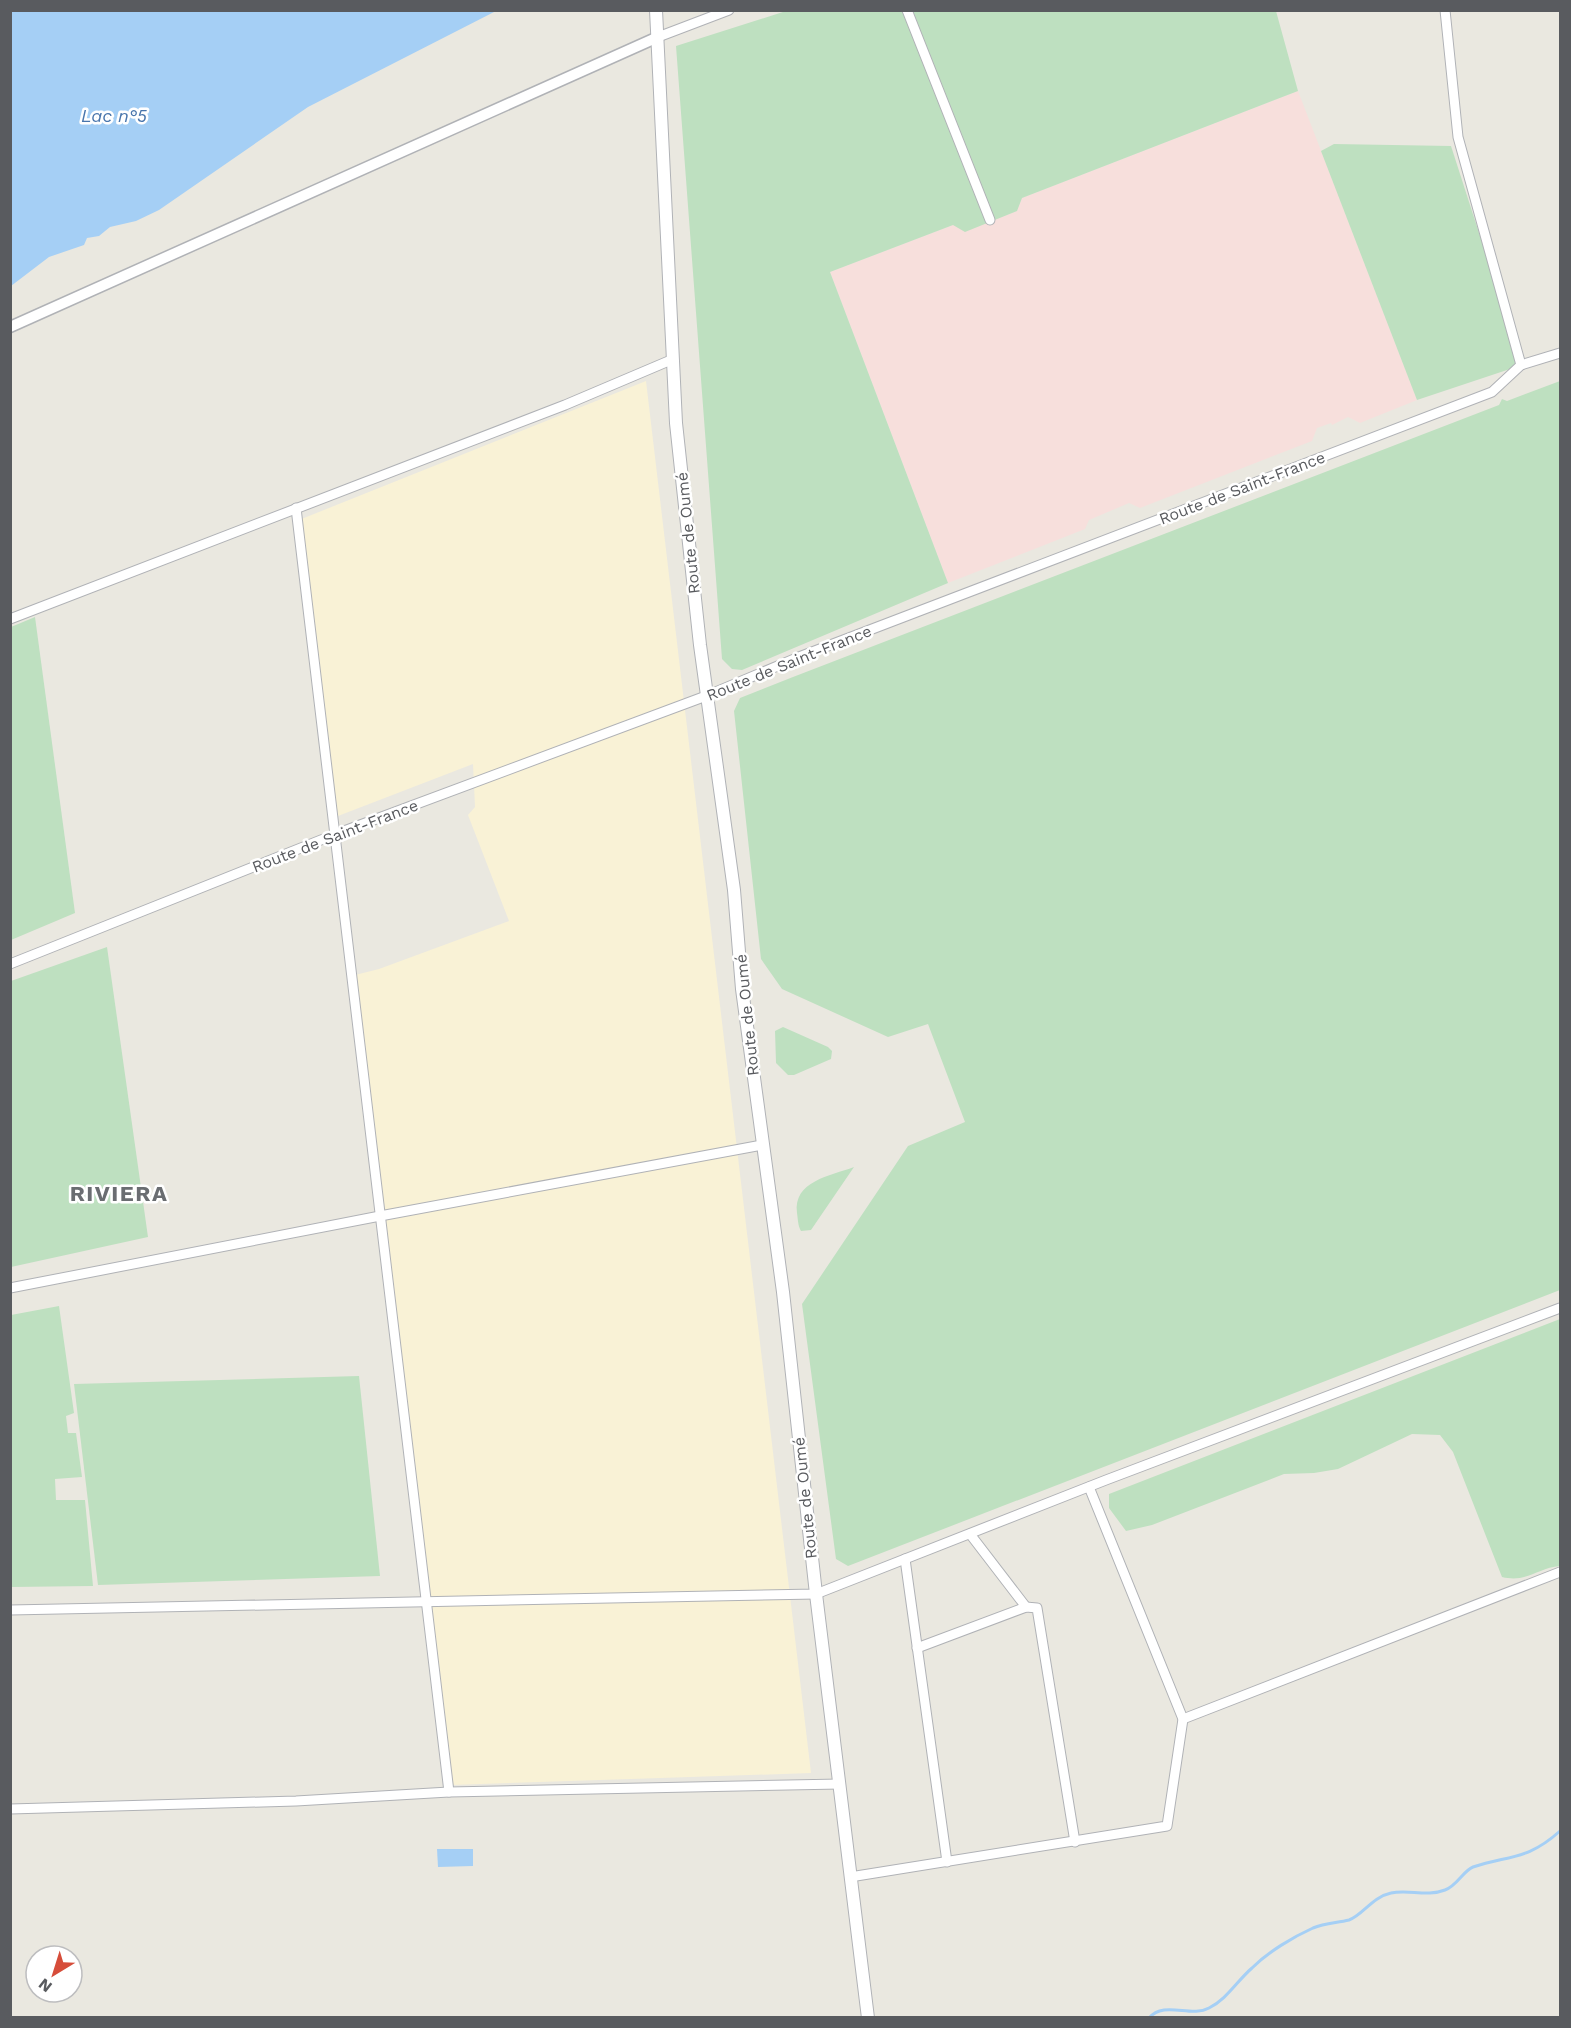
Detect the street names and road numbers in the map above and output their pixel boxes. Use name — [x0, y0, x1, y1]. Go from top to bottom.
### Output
street label: Route de Saint-France — [1156, 448, 1328, 528]
street label: Route de Oumé — [672, 471, 704, 595]
street label: Route de Saint-France — [704, 621, 874, 705]
street label: Route de Saint-France — [249, 796, 421, 876]
street label: Route de Oumé — [731, 953, 763, 1077]
street label: Route de Oumé — [789, 1436, 821, 1560]

